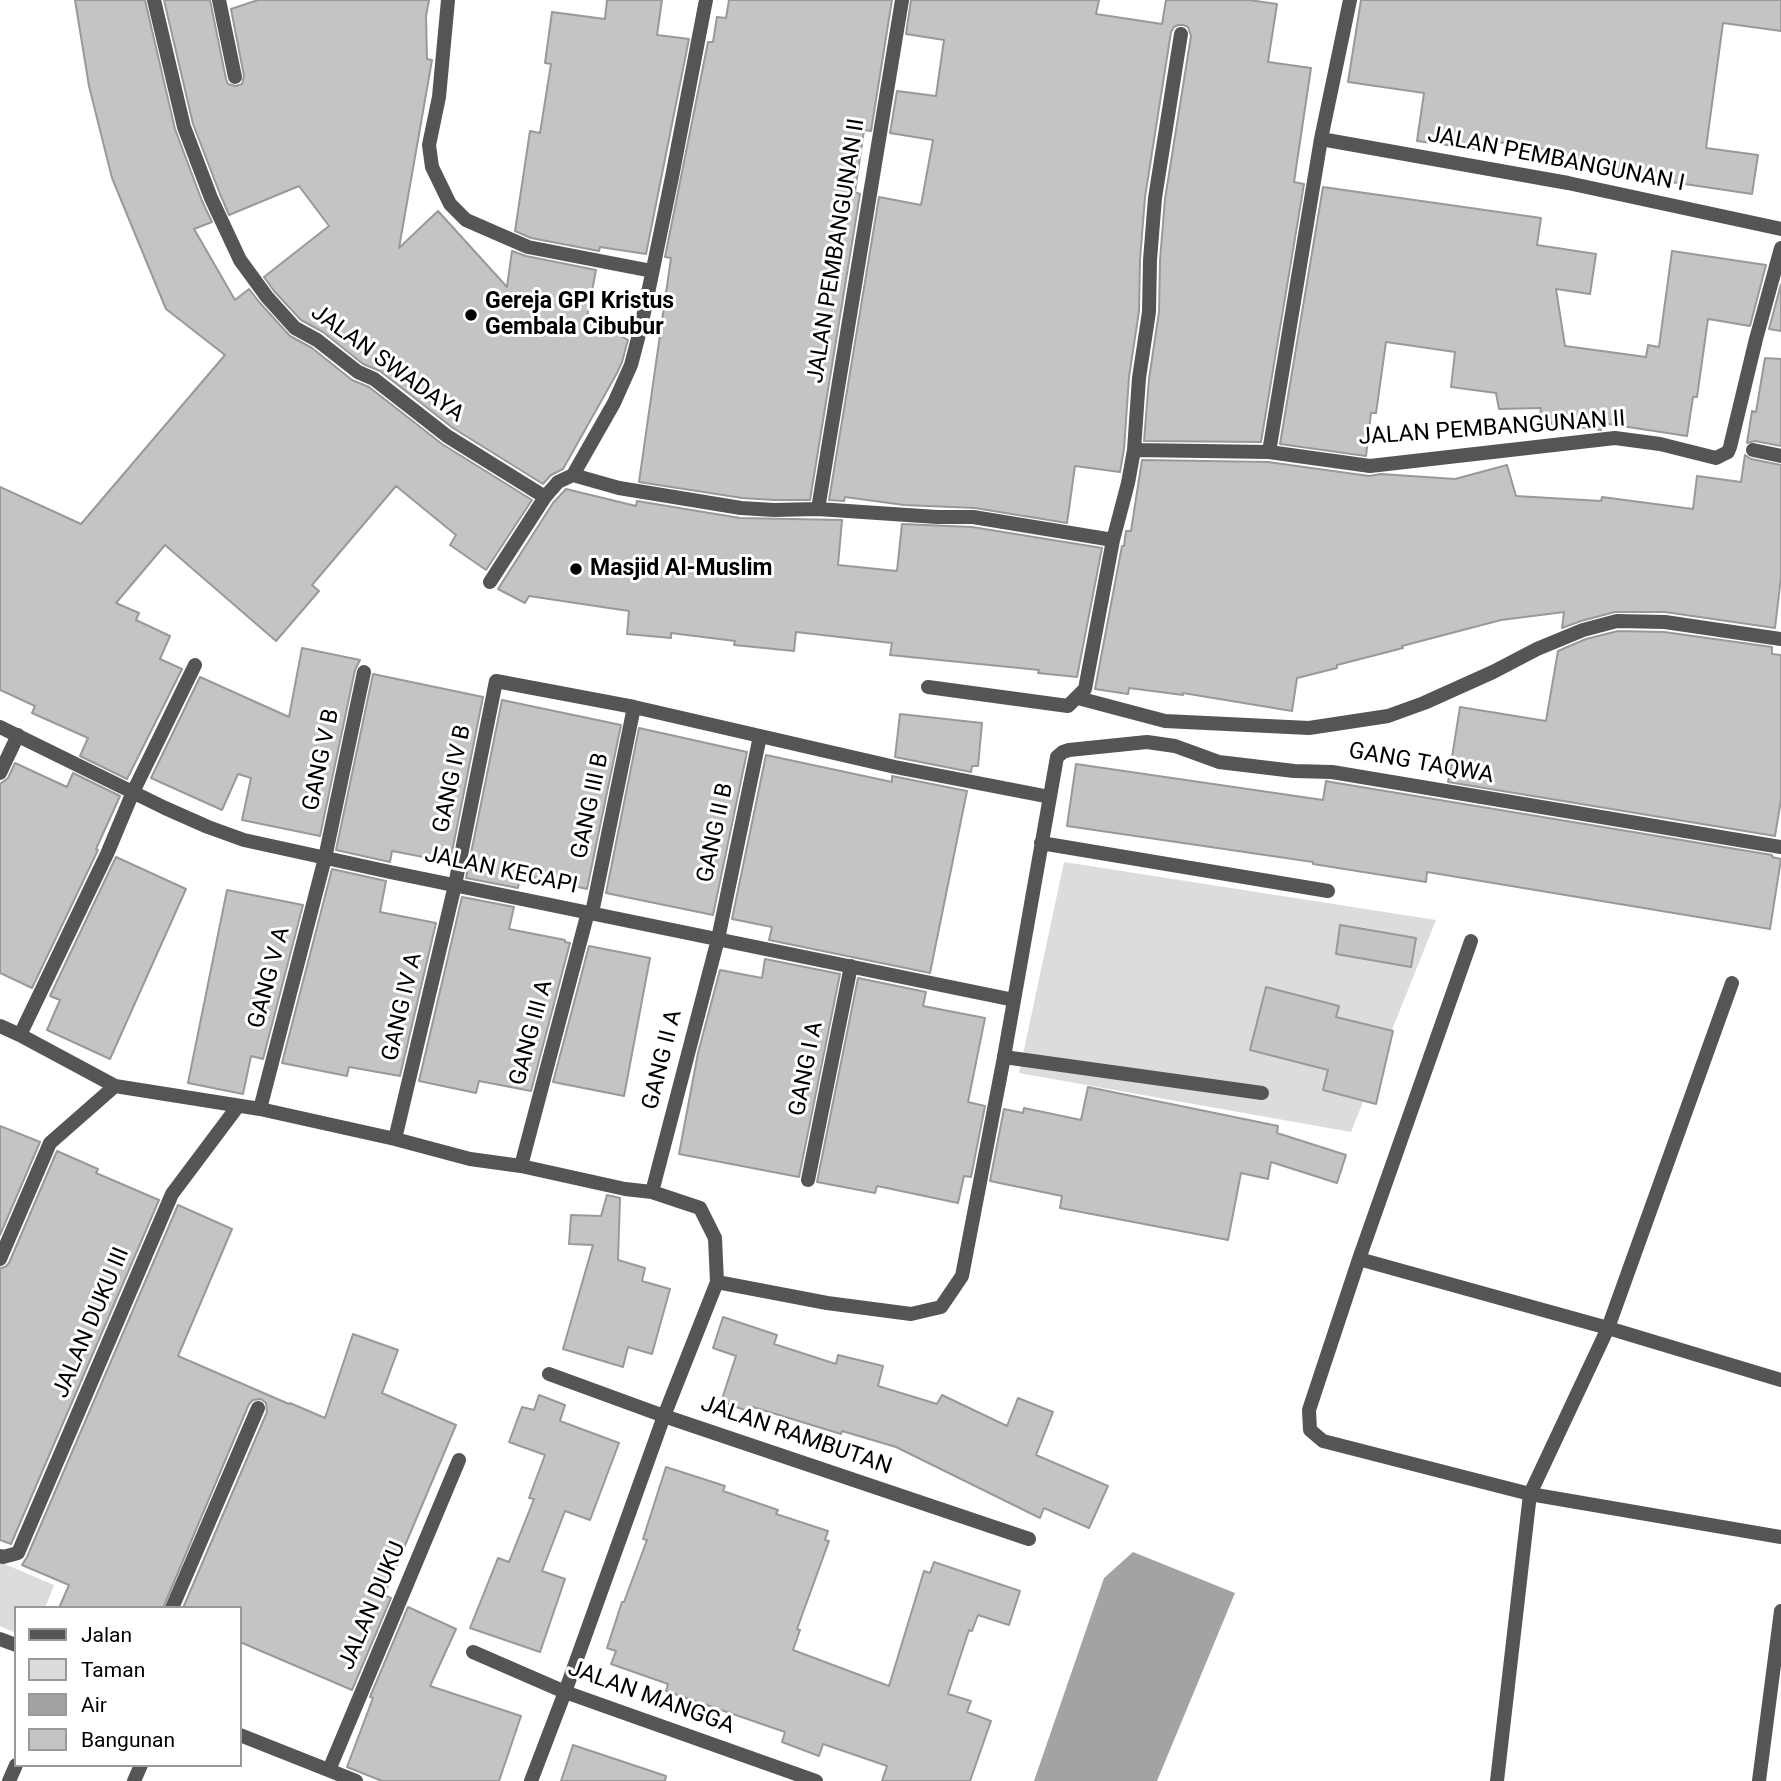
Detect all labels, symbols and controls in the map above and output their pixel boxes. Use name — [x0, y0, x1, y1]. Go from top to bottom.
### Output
street label: JALAN PEMBANGUNAN II — [802, 117, 872, 385]
street label: JALAN PEMBANGUNAN I — [1425, 122, 1687, 198]
place label: Gereja GPI Kristus Gembala Cibubur — [485, 288, 674, 342]
street label: JALAN SWADAYA — [305, 299, 469, 429]
marker: Gereja GPI Kristus Gembala Cibubur — [463, 307, 479, 323]
street label: JALAN PEMBANGUNAN II — [1358, 406, 1626, 452]
place label: Masjid Al-Muslim — [590, 555, 773, 583]
marker: Masjid Al-Muslim — [568, 561, 584, 577]
street label: GANG V B — [298, 707, 346, 813]
street label: GANG IV B — [428, 723, 478, 835]
street label: GANG TAQWA — [1346, 738, 1496, 790]
street label: GANG III B — [566, 751, 616, 861]
street label: GANG II B — [692, 781, 740, 885]
street label: JALAN KECAPI — [422, 841, 580, 901]
street label: GANG V A — [243, 924, 297, 1032]
street label: GANG IV A — [377, 950, 429, 1064]
street label: GANG III A — [505, 977, 559, 1089]
street label: GANG II A — [637, 1007, 689, 1113]
street label: GANG I A — [784, 1020, 830, 1118]
street label: JALAN DUKU III — [48, 1244, 136, 1402]
street label: JALAN RAMBUTAN — [697, 1390, 895, 1482]
street label: JALAN DUKU — [334, 1538, 412, 1674]
legend — [14, 1606, 242, 1767]
text: Jalan — [81, 1623, 132, 1647]
street label: JALAN MANGGA — [564, 1655, 738, 1741]
text: Taman — [81, 1658, 145, 1682]
text: Air — [81, 1693, 107, 1717]
text: Bangunan — [81, 1728, 175, 1752]

